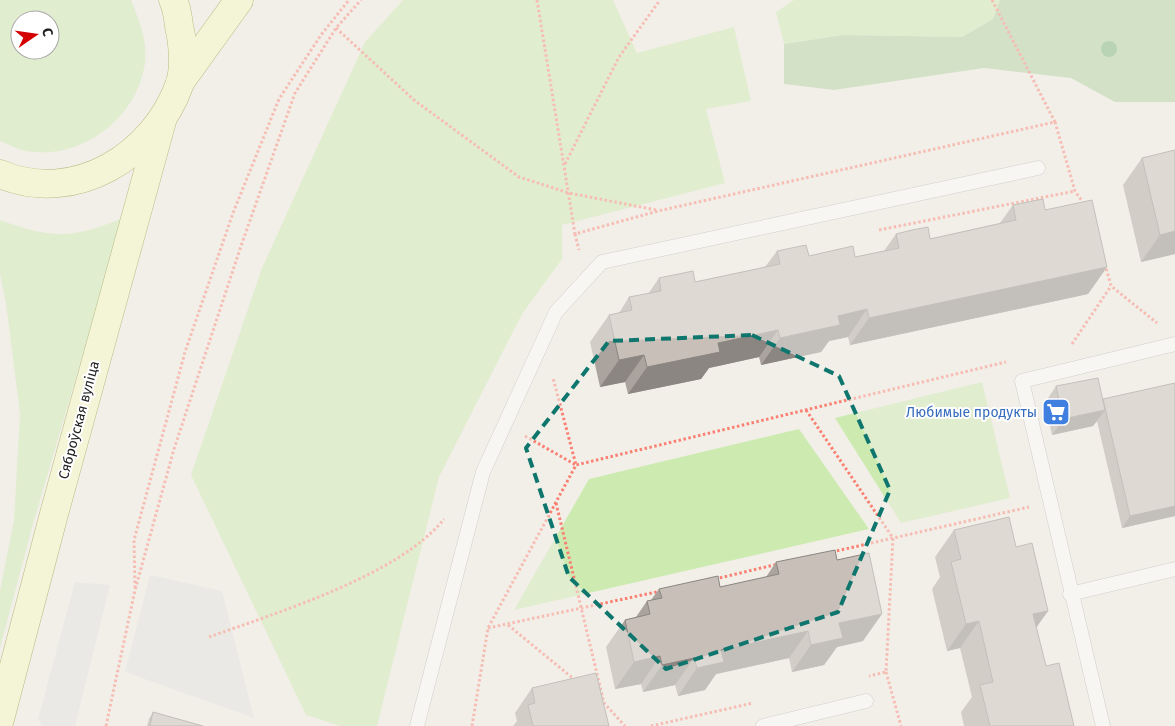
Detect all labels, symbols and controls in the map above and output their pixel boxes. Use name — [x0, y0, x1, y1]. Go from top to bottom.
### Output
north arrow — [10, 10, 60, 60]
text: С — [38, 26, 56, 38]
street label: Сяброўская вуліца — [55, 359, 103, 481]
supermarket icon: Любимые продукты — [1041, 397, 1071, 427]
place label: Любимые продукты — [906, 404, 1037, 421]

